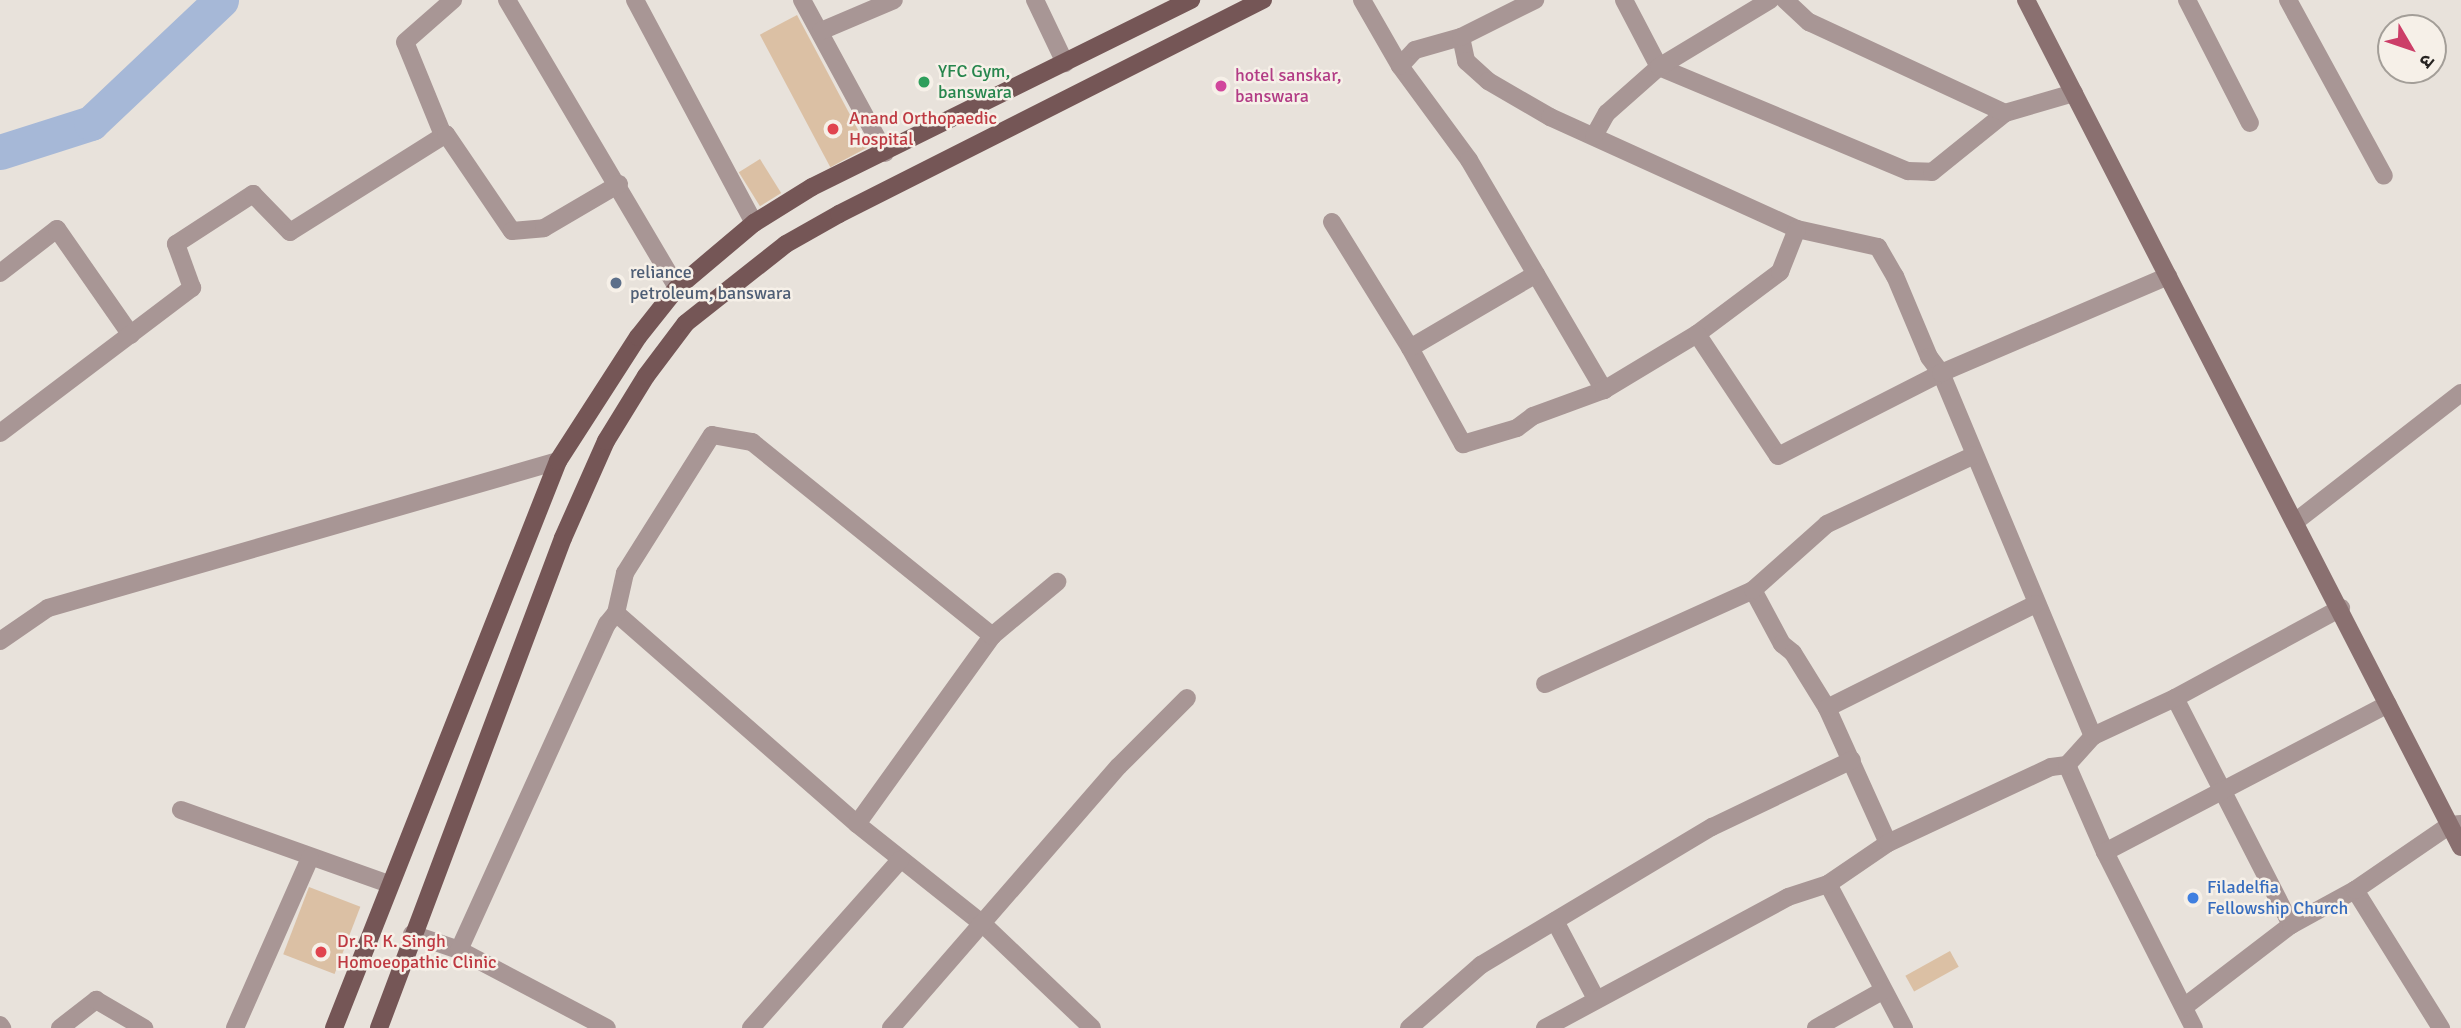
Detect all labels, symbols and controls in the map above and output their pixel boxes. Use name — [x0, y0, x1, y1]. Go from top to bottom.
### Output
north arrow — [2377, 14, 2447, 84]
text: उ — [2414, 49, 2440, 73]
place label: YFC Gym, banswara — [938, 61, 1012, 104]
place label: hotel sanskar, banswara — [1235, 65, 1341, 108]
marker: YFC Gym, banswara — [916, 74, 932, 90]
marker: hotel sanskar, banswara — [1213, 78, 1229, 94]
place label: Anand Orthopaedic Hospital — [849, 108, 997, 150]
marker: Anand Orthopaedic Hospital — [823, 119, 843, 139]
place label: reliance petroleum, banswara — [630, 262, 791, 304]
marker: reliance petroleum, banswara — [608, 275, 624, 291]
place label: Filadelfia Fellowship Church — [2207, 877, 2348, 920]
marker: Filadelfia Fellowship Church — [2185, 890, 2201, 906]
place label: Dr. R. K. Singh Homoeopathic Clinic — [337, 931, 497, 974]
marker: Dr. R. K. Singh Homoeopathic Clinic — [311, 942, 331, 962]

